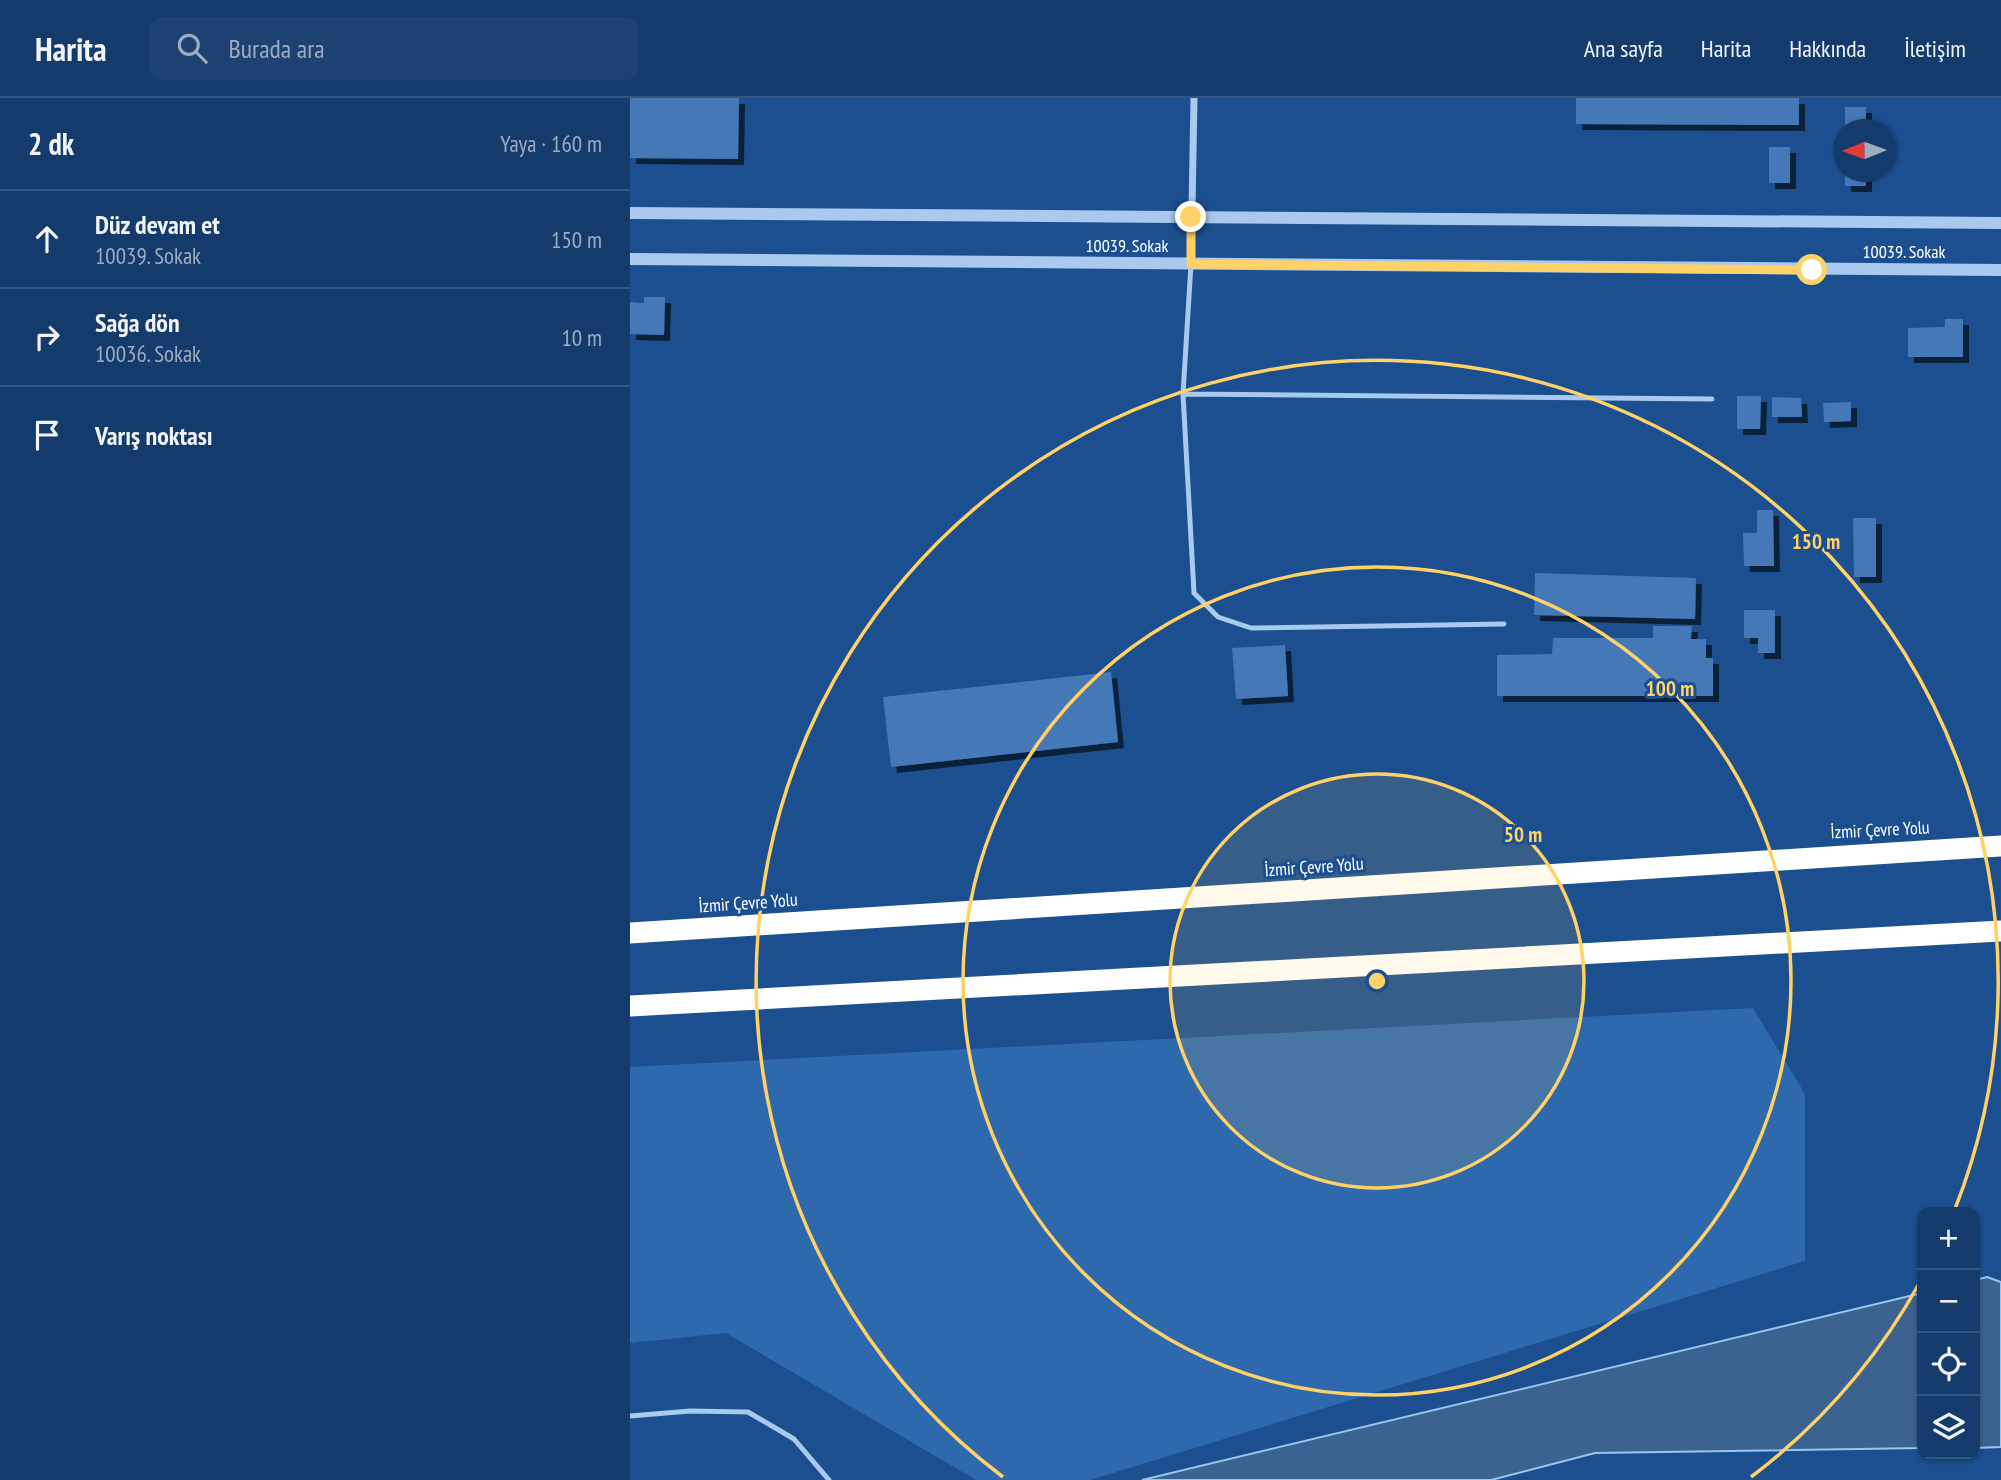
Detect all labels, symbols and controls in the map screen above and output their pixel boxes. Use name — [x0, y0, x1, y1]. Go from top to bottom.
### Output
search box — [149, 17, 639, 80]
text: Harita — [35, 27, 107, 70]
icon: search — [173, 29, 211, 67]
text: Burada ara — [229, 32, 325, 65]
text: Ana sayfa — [1584, 33, 1663, 64]
text: Harita — [1701, 33, 1751, 64]
text: Hakkında — [1789, 33, 1866, 64]
text: İletişim — [1904, 33, 1966, 64]
north arrow — [1833, 119, 1896, 182]
text: 2 dk — [28, 124, 74, 163]
text: Yaya · 160 m — [500, 129, 602, 158]
route end — [1175, 201, 1206, 232]
text: Düz devam et — [95, 208, 220, 241]
icon: ahead — [28, 220, 66, 258]
text: 150 m — [551, 225, 602, 254]
street label: 10039. Sokak — [1086, 234, 1169, 257]
street label: 10039. Sokak — [1863, 240, 1946, 263]
text: 10039. Sokak — [95, 241, 201, 270]
route start — [1796, 254, 1827, 285]
text: Sağa dön — [95, 306, 180, 339]
icon: right — [28, 318, 66, 356]
text: 10 m — [561, 323, 602, 352]
text: 10036. Sokak — [95, 339, 201, 368]
icon: arrive — [28, 416, 66, 454]
text: Varış noktası — [95, 419, 213, 452]
text: 150 m — [1792, 528, 1840, 555]
text: 100 m — [1646, 675, 1694, 702]
street label: İzmir Çevre Yolu — [1830, 815, 1930, 844]
text: 50 m — [1504, 821, 1542, 848]
street label: İzmir Çevre Yolu — [1264, 852, 1364, 881]
street label: İzmir Çevre Yolu — [698, 888, 798, 917]
centre of rings — [1365, 969, 1389, 993]
map controls — [1917, 1207, 1980, 1459]
button: + — [1917, 1207, 1980, 1270]
button: − — [1917, 1270, 1980, 1333]
button: locate — [1917, 1333, 1980, 1396]
button: layers — [1917, 1396, 1980, 1459]

